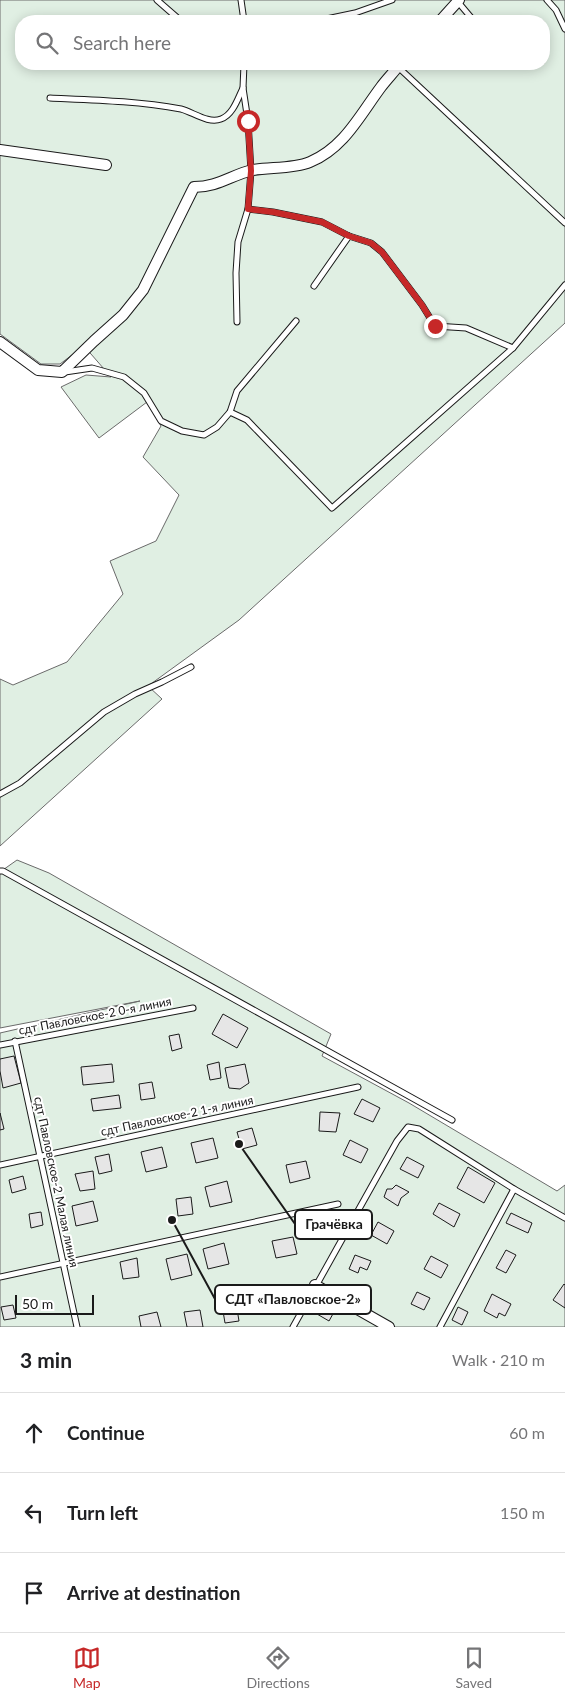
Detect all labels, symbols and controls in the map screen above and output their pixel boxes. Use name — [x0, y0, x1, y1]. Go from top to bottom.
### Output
search box — [15, 15, 550, 70]
icon: search — [33, 29, 61, 57]
text: Search here — [73, 31, 171, 54]
route start — [237, 110, 260, 133]
route end — [424, 315, 447, 338]
street label: сдт Павловское-2 0-я линия — [17, 993, 173, 1038]
street label: сдт Павловское-2 1-я линия — [99, 1092, 255, 1139]
street label: сдт Павловское-2 Малая линия — [31, 1095, 82, 1269]
callout: Грачёвка — [295, 1210, 372, 1239]
text: Грачёвка — [305, 1215, 363, 1232]
callout: СДТ «Павловское-2» — [215, 1285, 371, 1314]
text: СДТ «Павловское-2» — [225, 1290, 361, 1307]
scale bar — [15, 1292, 94, 1315]
text: 50 m — [22, 1295, 53, 1312]
text: 3 min — [20, 1347, 72, 1372]
text: Walk · 210 m — [452, 1350, 545, 1369]
icon: ahead — [20, 1419, 48, 1447]
text: Continue — [67, 1421, 145, 1444]
text: 60 m — [509, 1423, 545, 1442]
icon: left — [20, 1499, 48, 1527]
text: Turn left — [67, 1501, 138, 1524]
text: 150 m — [500, 1503, 545, 1522]
icon: arrive — [20, 1579, 48, 1607]
text: Arrive at destination — [67, 1581, 240, 1604]
tab: Map — [73, 1644, 101, 1691]
tab: Directions — [247, 1644, 310, 1691]
tab: Saved — [456, 1644, 492, 1691]

